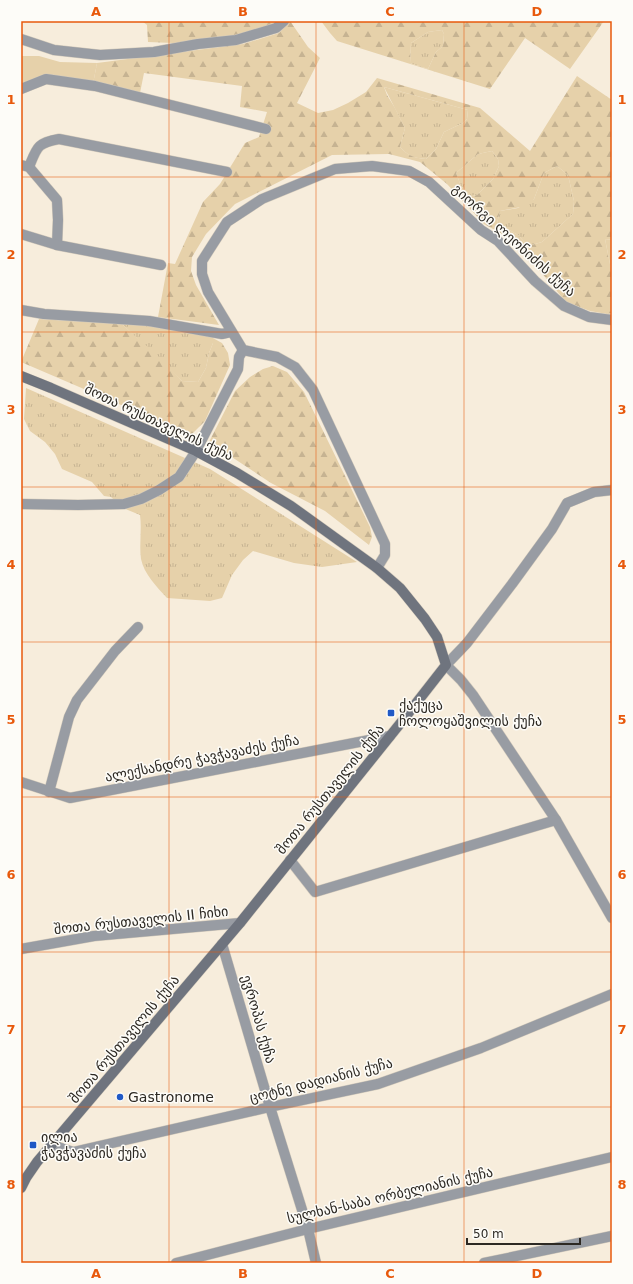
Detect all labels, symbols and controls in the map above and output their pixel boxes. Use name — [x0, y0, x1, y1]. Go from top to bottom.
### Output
text: A — [91, 4, 101, 19]
text: B — [238, 4, 248, 19]
text: C — [385, 4, 395, 19]
text: D — [532, 4, 543, 19]
text: 1 — [6, 92, 16, 107]
text: 1 — [617, 92, 627, 107]
street label: გიორგი ლეონიძის ქუჩა — [449, 180, 579, 300]
text: 2 — [6, 247, 16, 262]
text: 2 — [617, 247, 627, 262]
street label: შოთა რუსთაველის ქუჩა — [82, 380, 236, 464]
text: 3 — [6, 402, 16, 417]
text: 3 — [617, 402, 627, 417]
text: 4 — [6, 557, 16, 572]
text: 4 — [617, 557, 627, 572]
place label: ქაქუცა ჩოლოყაშვილის ქუჩა — [399, 697, 542, 729]
marker: ქაქუცა ჩოლოყაშვილის ქუჩა — [386, 708, 396, 718]
text: 5 — [6, 712, 16, 727]
text: 5 — [617, 712, 627, 727]
street label: შოთა რუსთაველის ქუჩა — [273, 721, 387, 857]
street label: ალექსანდრე ჭავჭავაძეს ქუჩა — [104, 731, 300, 785]
text: 6 — [6, 867, 16, 882]
text: 6 — [617, 867, 627, 882]
street label: შოთა რუსთაველის II ჩიხი — [53, 903, 229, 937]
street label: შოთა რუსთაველის ქუჩა — [66, 972, 182, 1106]
street label: ევროპას ქუჩა — [239, 973, 279, 1065]
text: 7 — [6, 1022, 16, 1037]
text: 7 — [617, 1022, 627, 1037]
street label: ცოტნე დადიანის ქუჩა — [248, 1054, 394, 1106]
place label: Gastronome — [128, 1089, 214, 1105]
marker: Gastronome — [115, 1092, 125, 1102]
place label: ილია ჭავჭავაძის ქუჩა — [41, 1129, 147, 1161]
marker: ილია ჭავჭავაძის ქუჩა — [28, 1140, 38, 1150]
street label: სულხან-საბა ორბელიანის ქუჩა — [286, 1164, 494, 1226]
text: 8 — [6, 1177, 16, 1192]
text: 8 — [617, 1177, 627, 1192]
scale bar — [467, 1220, 580, 1246]
text: 50 m — [473, 1227, 504, 1241]
text: A — [91, 1266, 101, 1281]
text: B — [238, 1266, 248, 1281]
text: C — [385, 1266, 395, 1281]
text: D — [532, 1266, 543, 1281]

